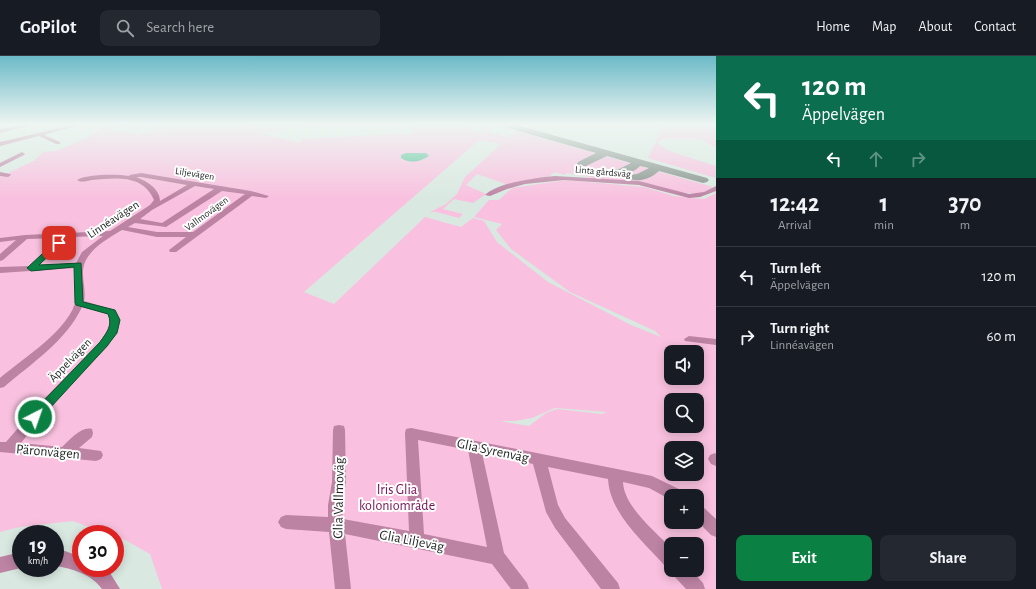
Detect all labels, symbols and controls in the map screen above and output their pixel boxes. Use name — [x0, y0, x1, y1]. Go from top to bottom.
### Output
search box — [100, 10, 380, 46]
icon: search — [114, 17, 136, 39]
text: GoPilot — [20, 18, 76, 37]
text: Search here — [146, 20, 214, 35]
text: Home — [816, 20, 850, 34]
text: Map — [872, 20, 896, 34]
text: About — [918, 20, 952, 34]
text: Contact — [974, 20, 1016, 34]
icon: left — [736, 72, 788, 124]
text: 120 m — [802, 73, 867, 101]
text: Äppelvägen — [802, 106, 885, 124]
icon: left — [823, 148, 845, 170]
icon: ahead — [865, 148, 887, 170]
icon: right — [907, 148, 929, 170]
street label: Linta gårdsväg — [575, 165, 631, 179]
street label: Liljevägen — [174, 166, 215, 182]
text: 12:42 — [770, 192, 819, 216]
text: 1 — [879, 192, 888, 216]
text: 370 — [948, 192, 982, 216]
street label: Vallmovägen — [183, 195, 230, 233]
street label: Linnéavägen — [85, 198, 141, 240]
text: Arrival — [778, 219, 812, 232]
text: min — [874, 219, 894, 232]
text: m — [960, 219, 970, 232]
pin — [42, 226, 76, 260]
icon: arrive — [48, 232, 70, 254]
text: Turn left — [770, 261, 821, 276]
icon: left — [736, 266, 758, 288]
text: 120 m — [982, 269, 1016, 284]
text: Äppelvägen — [770, 279, 830, 292]
text: Turn right — [770, 321, 829, 336]
icon: right — [736, 326, 758, 348]
text: 60 m — [987, 329, 1016, 344]
street label: Äppelvägen — [46, 335, 94, 384]
text: Linnéavägen — [770, 339, 834, 352]
map controls — [664, 345, 704, 577]
button: sound — [664, 345, 704, 385]
button: search — [664, 393, 704, 433]
position arrow — [14, 396, 56, 438]
street label: Glia Syrenväg — [456, 437, 530, 465]
button: layers — [664, 441, 704, 481]
street label: Päronvägen — [15, 442, 80, 462]
street label: Glia Vallmoväg — [331, 457, 347, 539]
park label: Iris Glia koloniområde — [359, 483, 435, 513]
button: + — [664, 489, 704, 529]
speed limit sign: 30 — [72, 525, 124, 577]
street label: Glia Liljeväg — [378, 528, 446, 554]
button: Exit — [736, 535, 872, 581]
button: Share — [880, 535, 1016, 581]
text: 19 — [30, 536, 46, 556]
button: − — [664, 537, 704, 577]
text: km/h — [28, 556, 48, 566]

